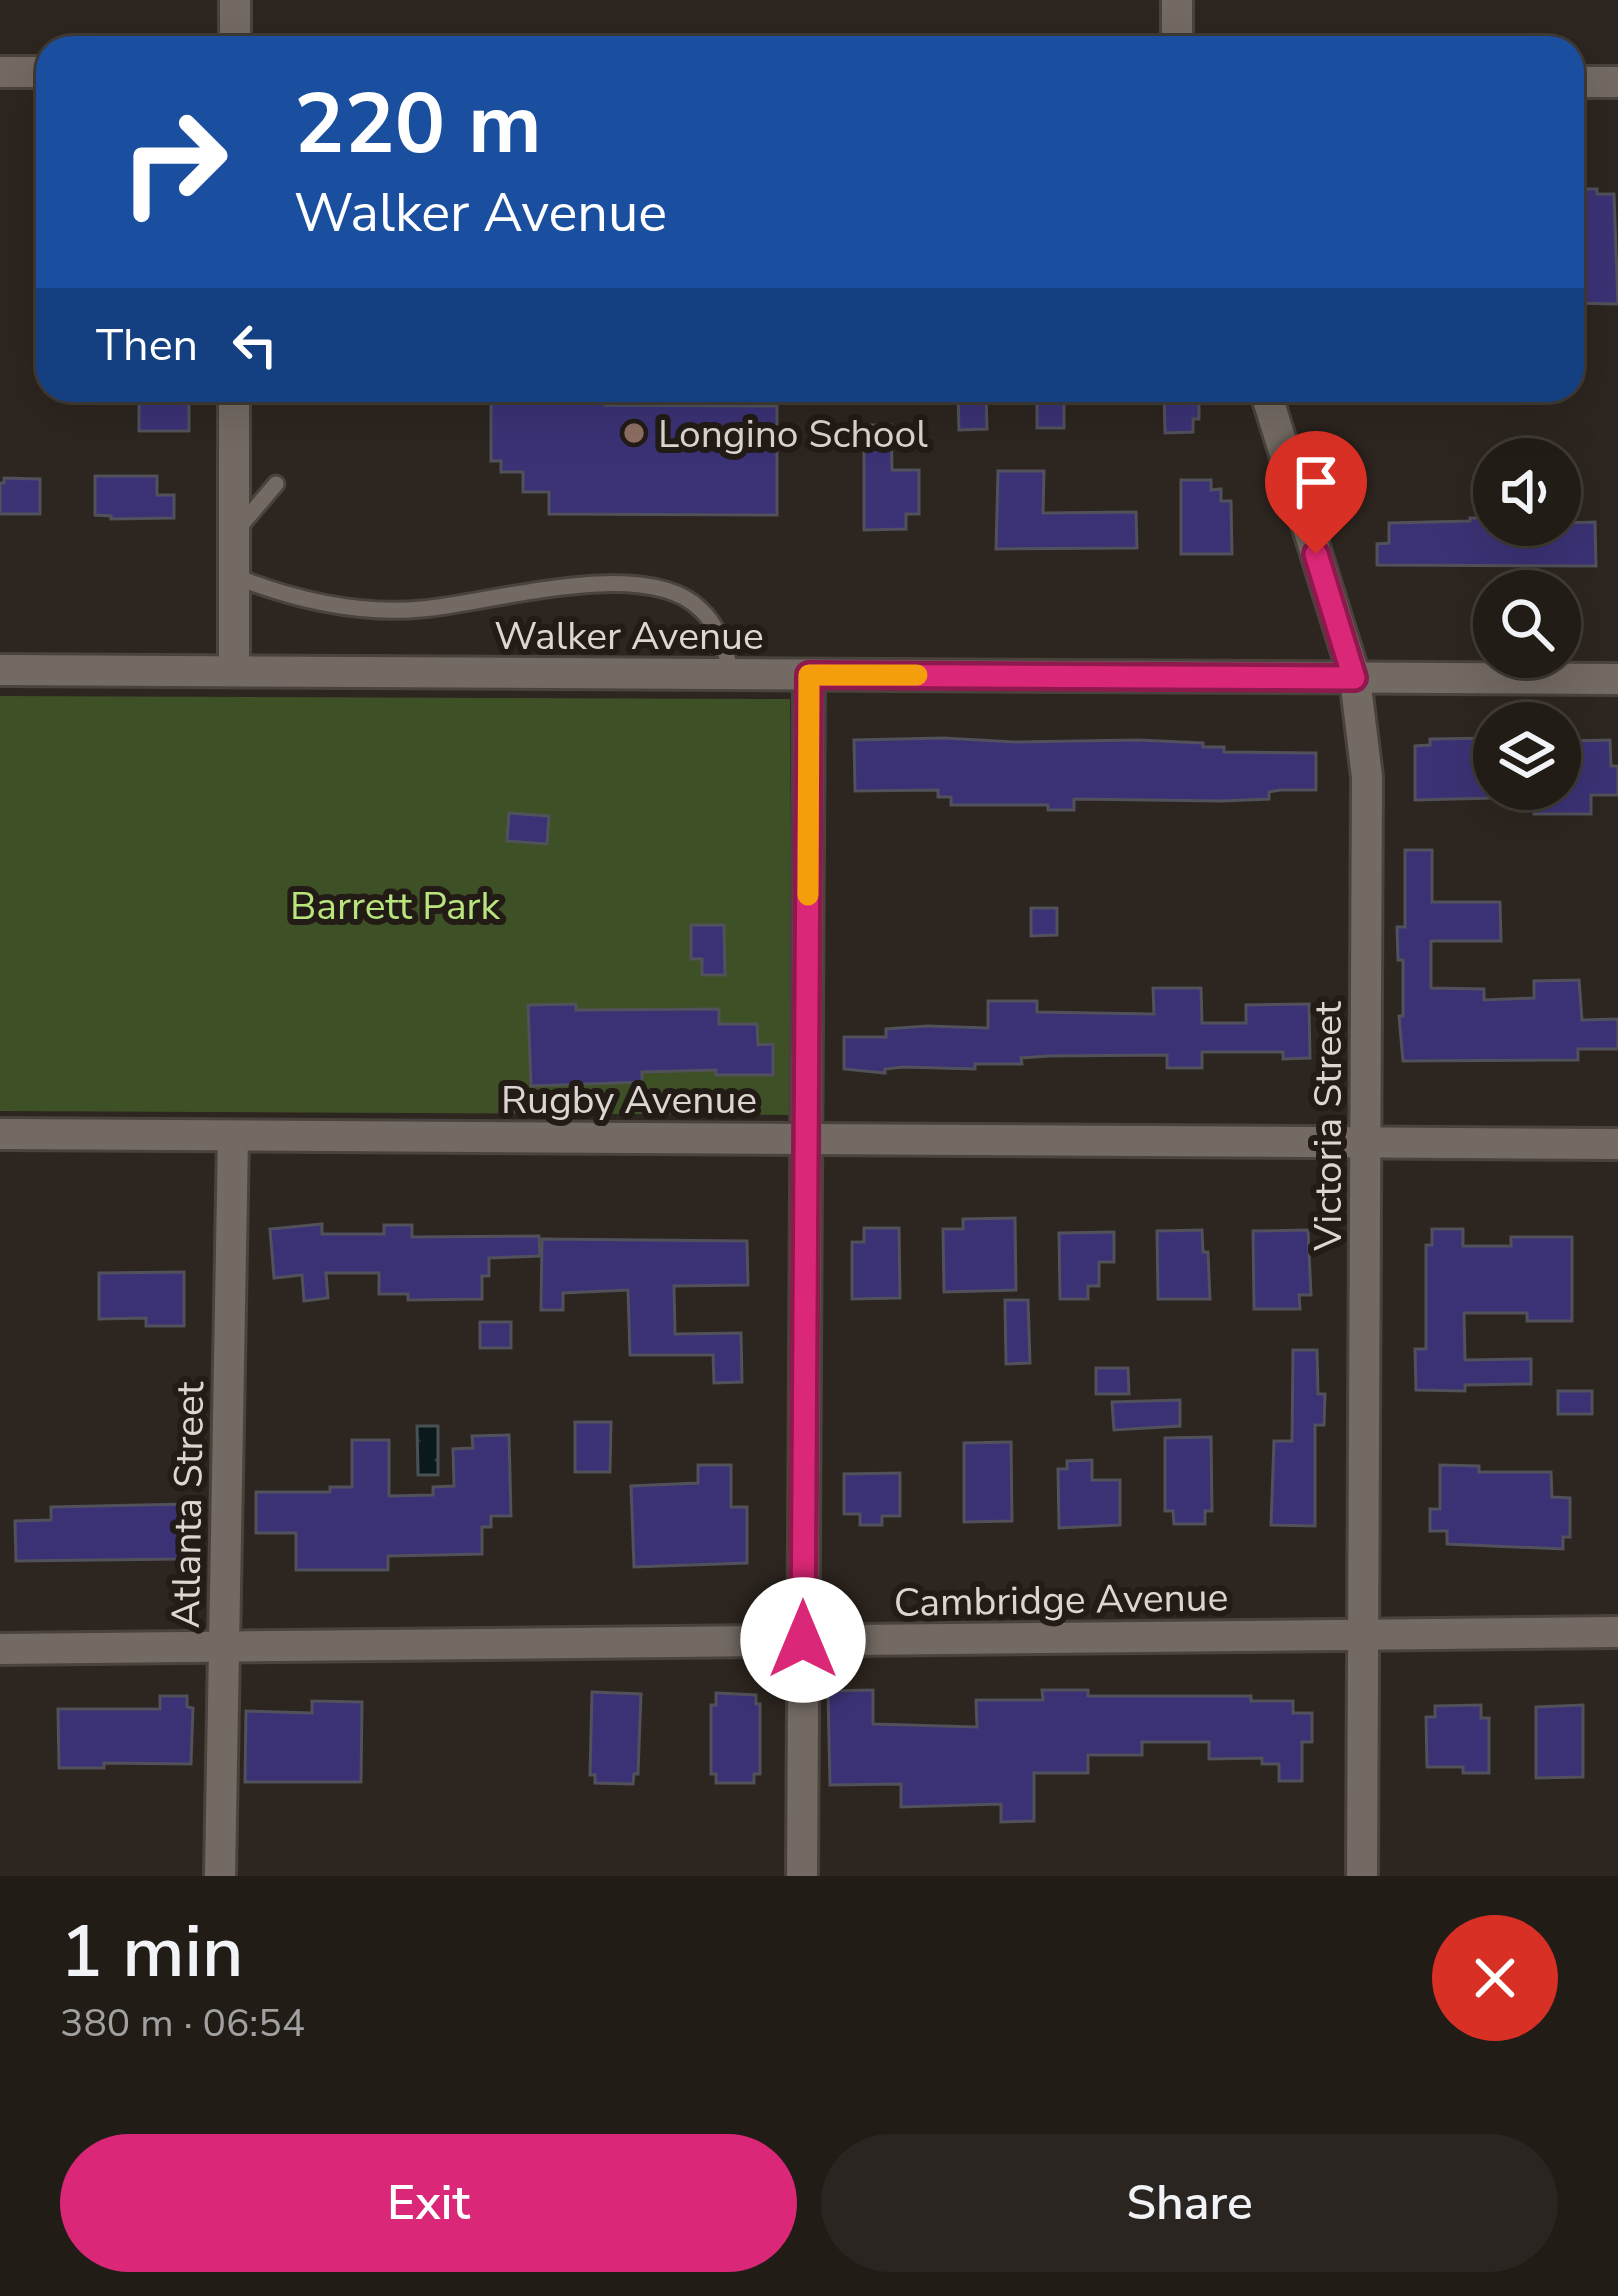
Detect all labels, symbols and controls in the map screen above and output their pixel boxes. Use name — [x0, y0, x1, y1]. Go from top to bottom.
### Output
text: 220 m — [294, 67, 542, 182]
icon: right — [96, 84, 252, 240]
text: Walker Avenue — [294, 176, 667, 250]
icon: left — [222, 312, 288, 378]
text: Then — [96, 315, 198, 376]
place label: Longino School — [658, 408, 928, 461]
marker: Longino School — [621, 420, 647, 446]
pin — [1265, 431, 1367, 554]
map controls — [1473, 438, 1581, 810]
button: sound — [1473, 438, 1581, 546]
icon: arrive — [1283, 449, 1349, 515]
button: search — [1473, 570, 1581, 678]
street label: Walker Avenue — [494, 610, 764, 663]
button: layers — [1473, 702, 1581, 810]
park label: Barrett Park — [290, 880, 501, 933]
street label: Victoria Street — [1302, 1001, 1355, 1252]
street label: Rugby Avenue — [501, 1074, 757, 1127]
street label: Atlanta Street — [160, 1381, 217, 1629]
street label: Cambridge Avenue — [893, 1571, 1229, 1630]
position arrow — [740, 1577, 866, 1703]
text: 1 min — [60, 1903, 243, 2001]
button: close — [1432, 1915, 1558, 2041]
text: 380 m · 06:54 — [60, 1997, 305, 2050]
button: Exit — [60, 2134, 797, 2272]
button: Share — [821, 2134, 1558, 2272]

